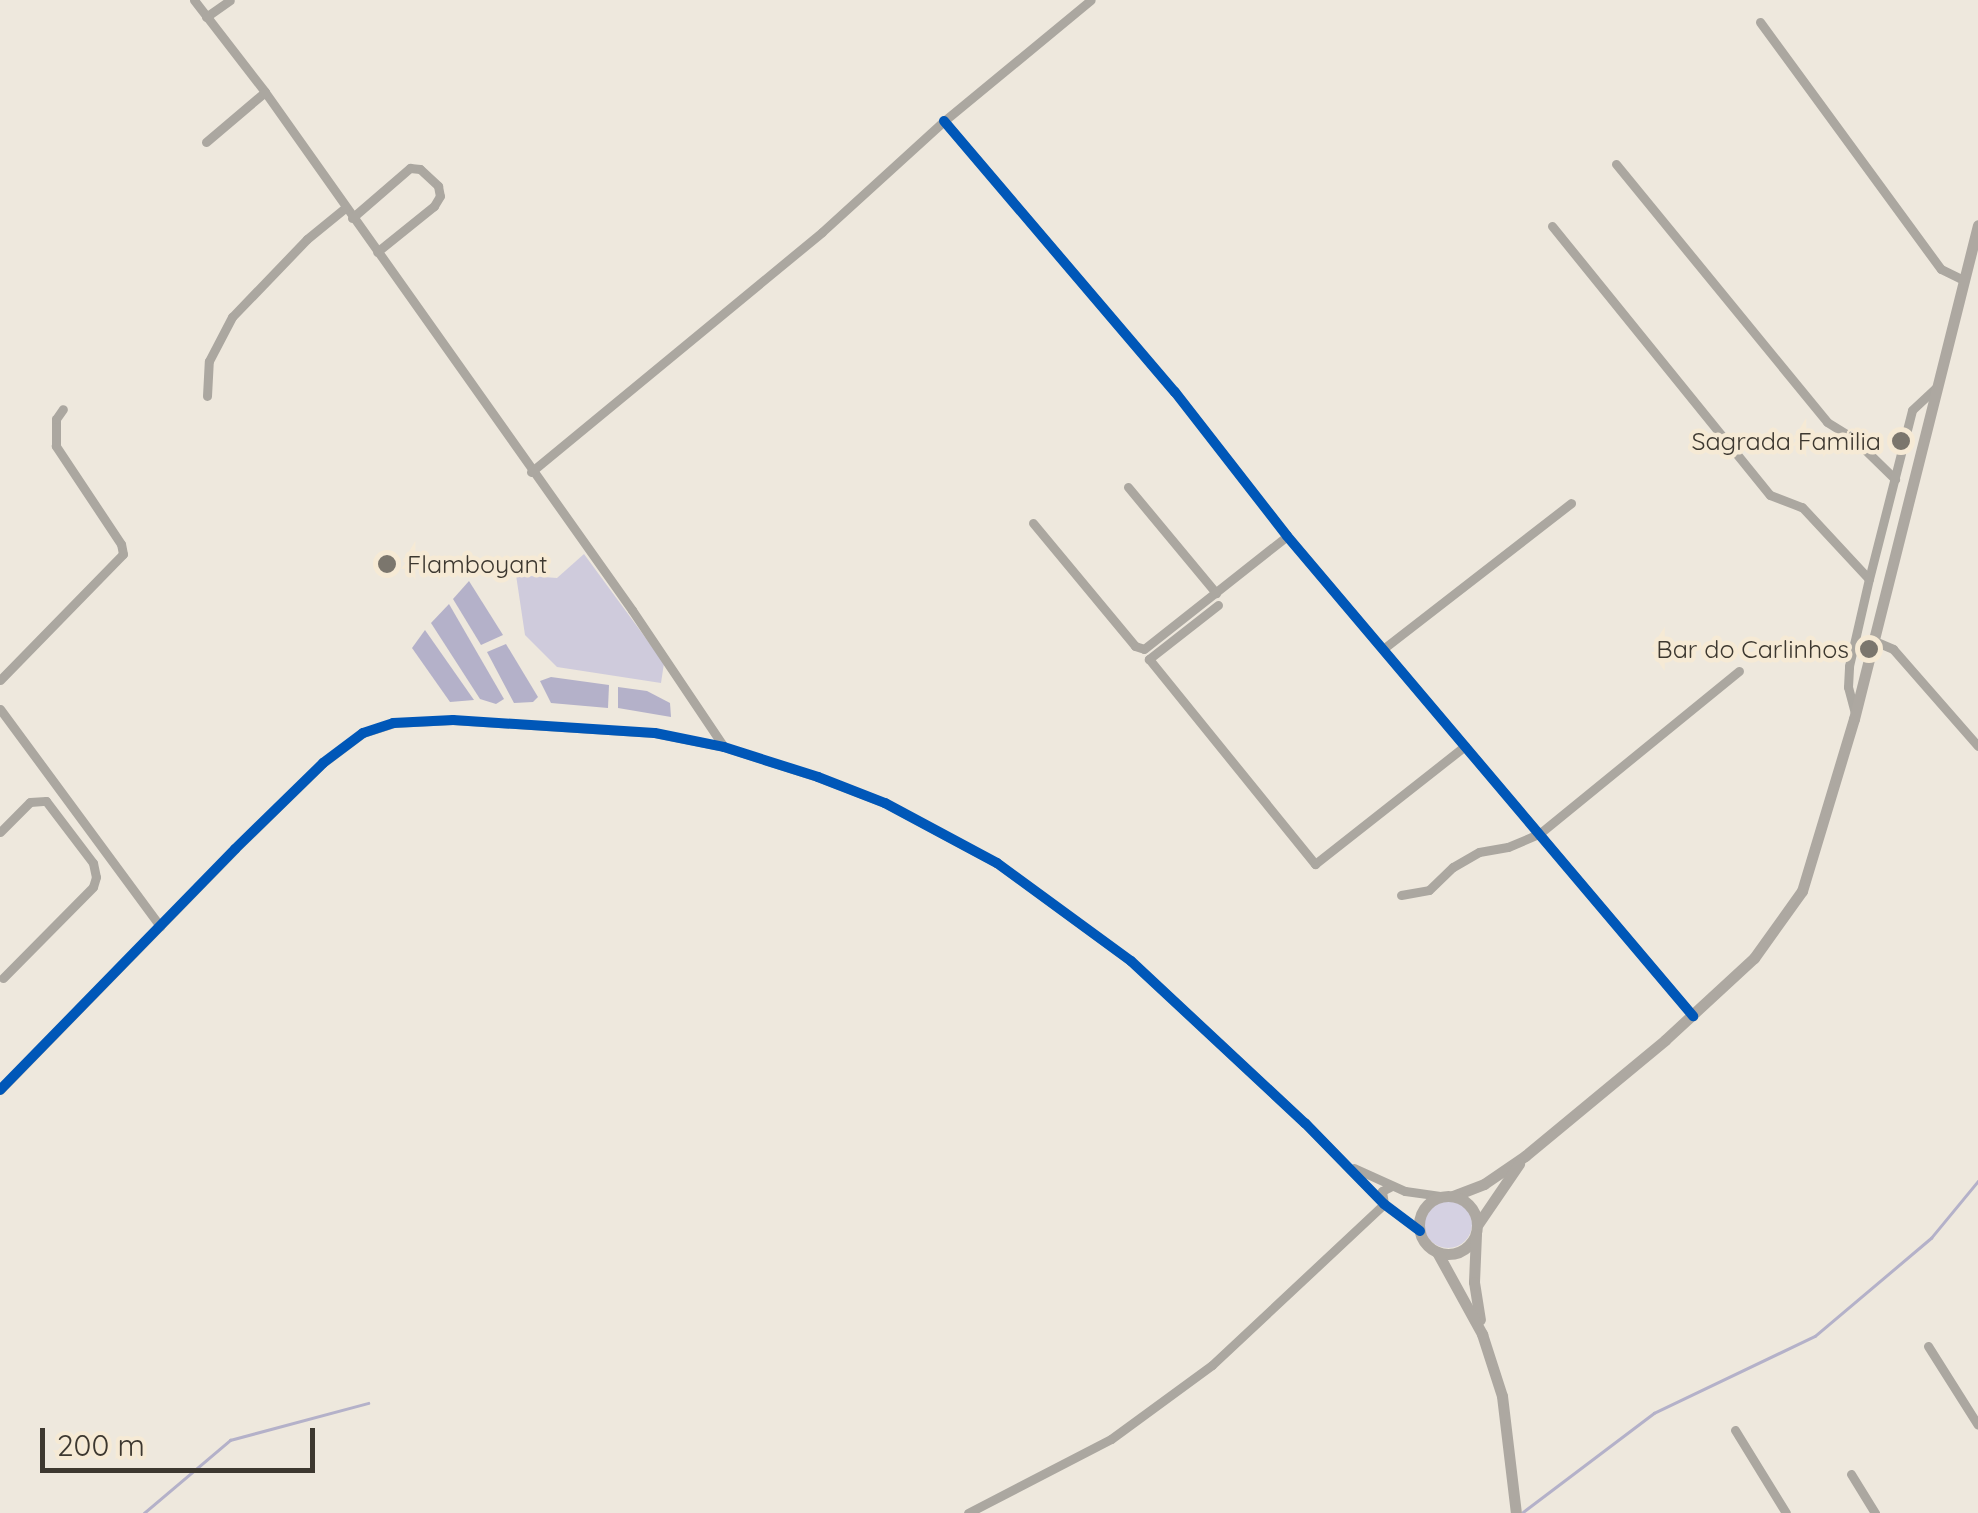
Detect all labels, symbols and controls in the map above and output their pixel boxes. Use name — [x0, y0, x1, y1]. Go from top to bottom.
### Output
place label: Sagrada Familia — [1691, 426, 1881, 456]
marker: Sagrada Familia — [1890, 430, 1912, 452]
place label: Flamboyant — [407, 549, 547, 579]
marker: Flamboyant — [376, 553, 398, 575]
place label: Bar do Carlinhos — [1656, 634, 1849, 664]
marker: Bar do Carlinhos — [1858, 638, 1880, 660]
scale bar — [45, 1408, 320, 1470]
text: 200 m — [57, 1426, 145, 1464]

